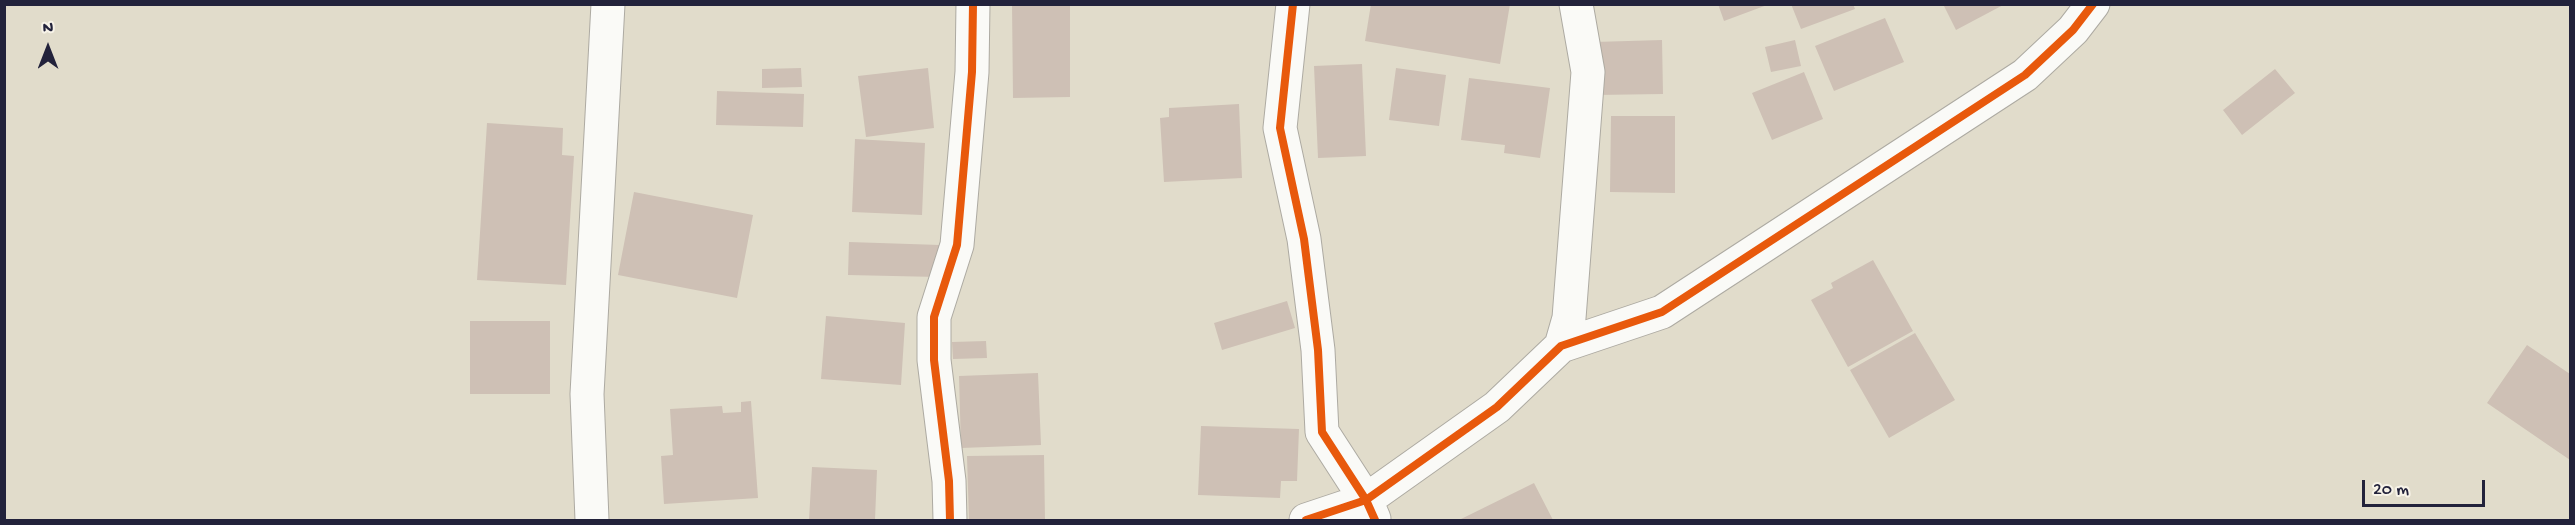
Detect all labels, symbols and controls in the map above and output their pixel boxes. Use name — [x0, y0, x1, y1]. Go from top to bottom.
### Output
north arrow — [18, 18, 78, 78]
text: N — [43, 20, 53, 39]
scale bar — [2365, 468, 2488, 506]
text: 20 m — [2373, 480, 2409, 501]

